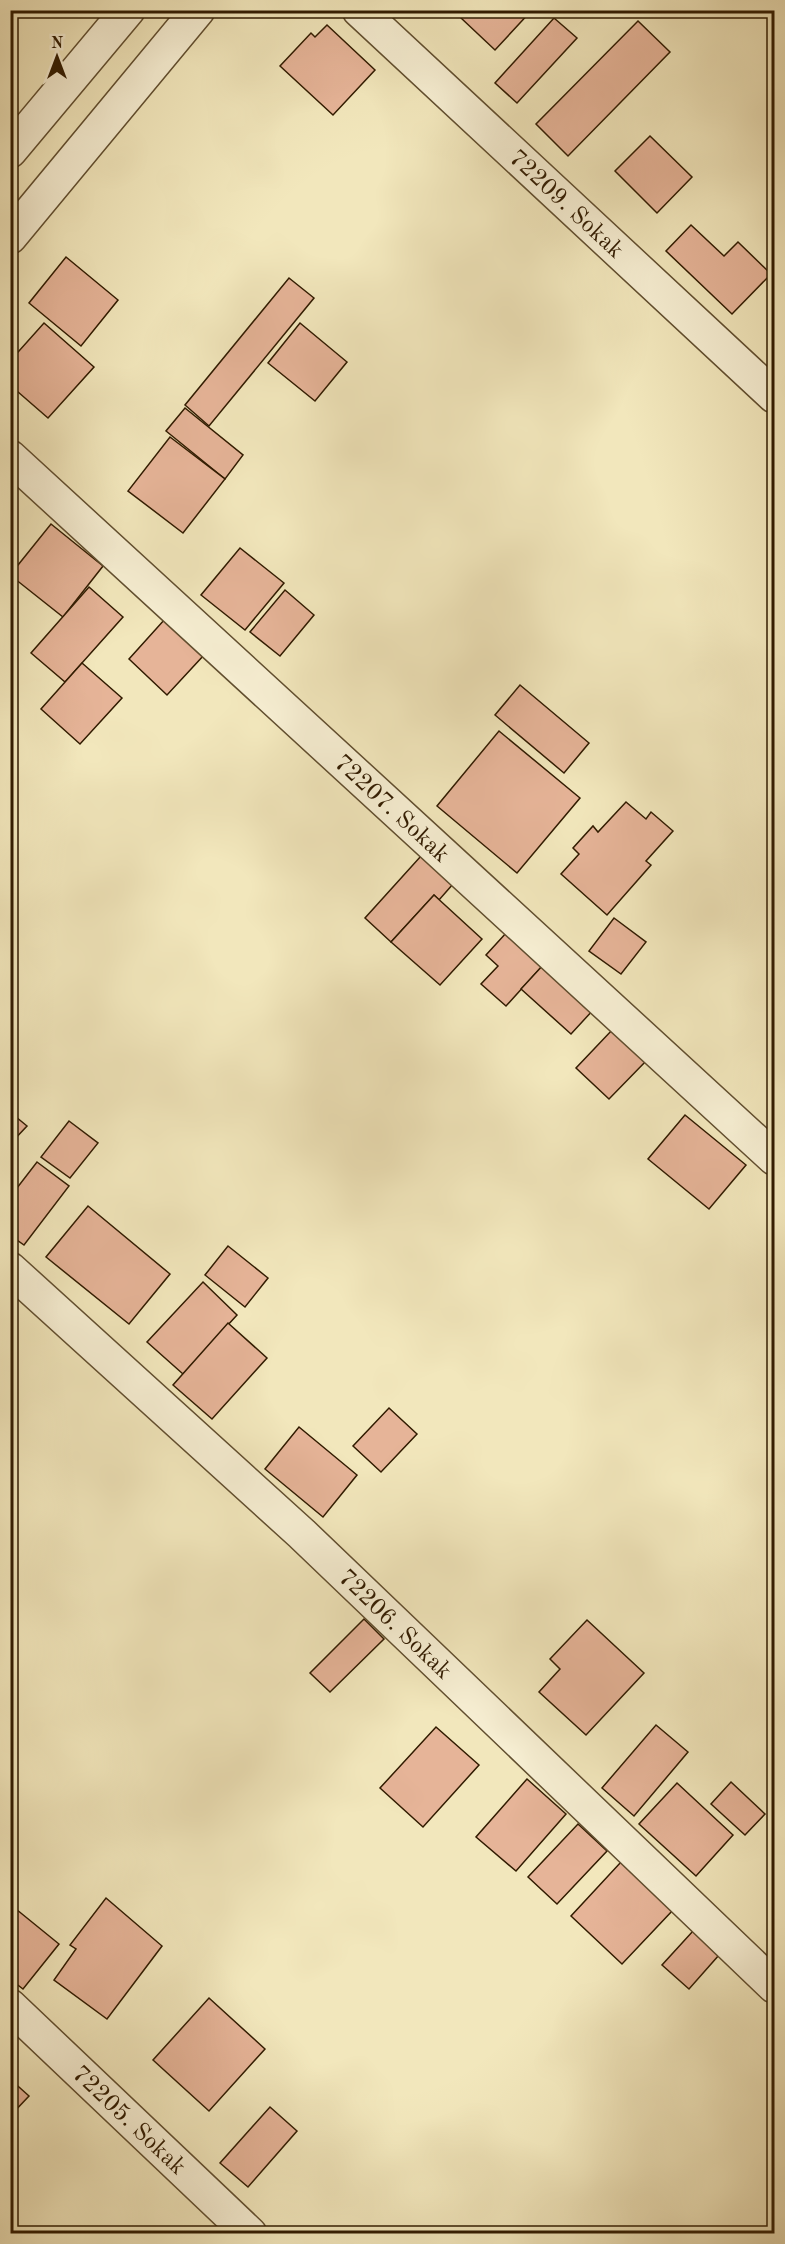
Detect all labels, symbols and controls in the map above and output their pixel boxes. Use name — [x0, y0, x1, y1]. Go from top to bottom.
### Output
north arrow — [27, 27, 87, 87]
text: N — [51, 36, 64, 52]
street label: 72209. Sokak — [504, 146, 627, 264]
street label: 72207. Sokak — [329, 751, 453, 868]
street label: 72206. Sokak — [333, 1566, 456, 1685]
street label: 72205. Sokak — [67, 2062, 190, 2180]

